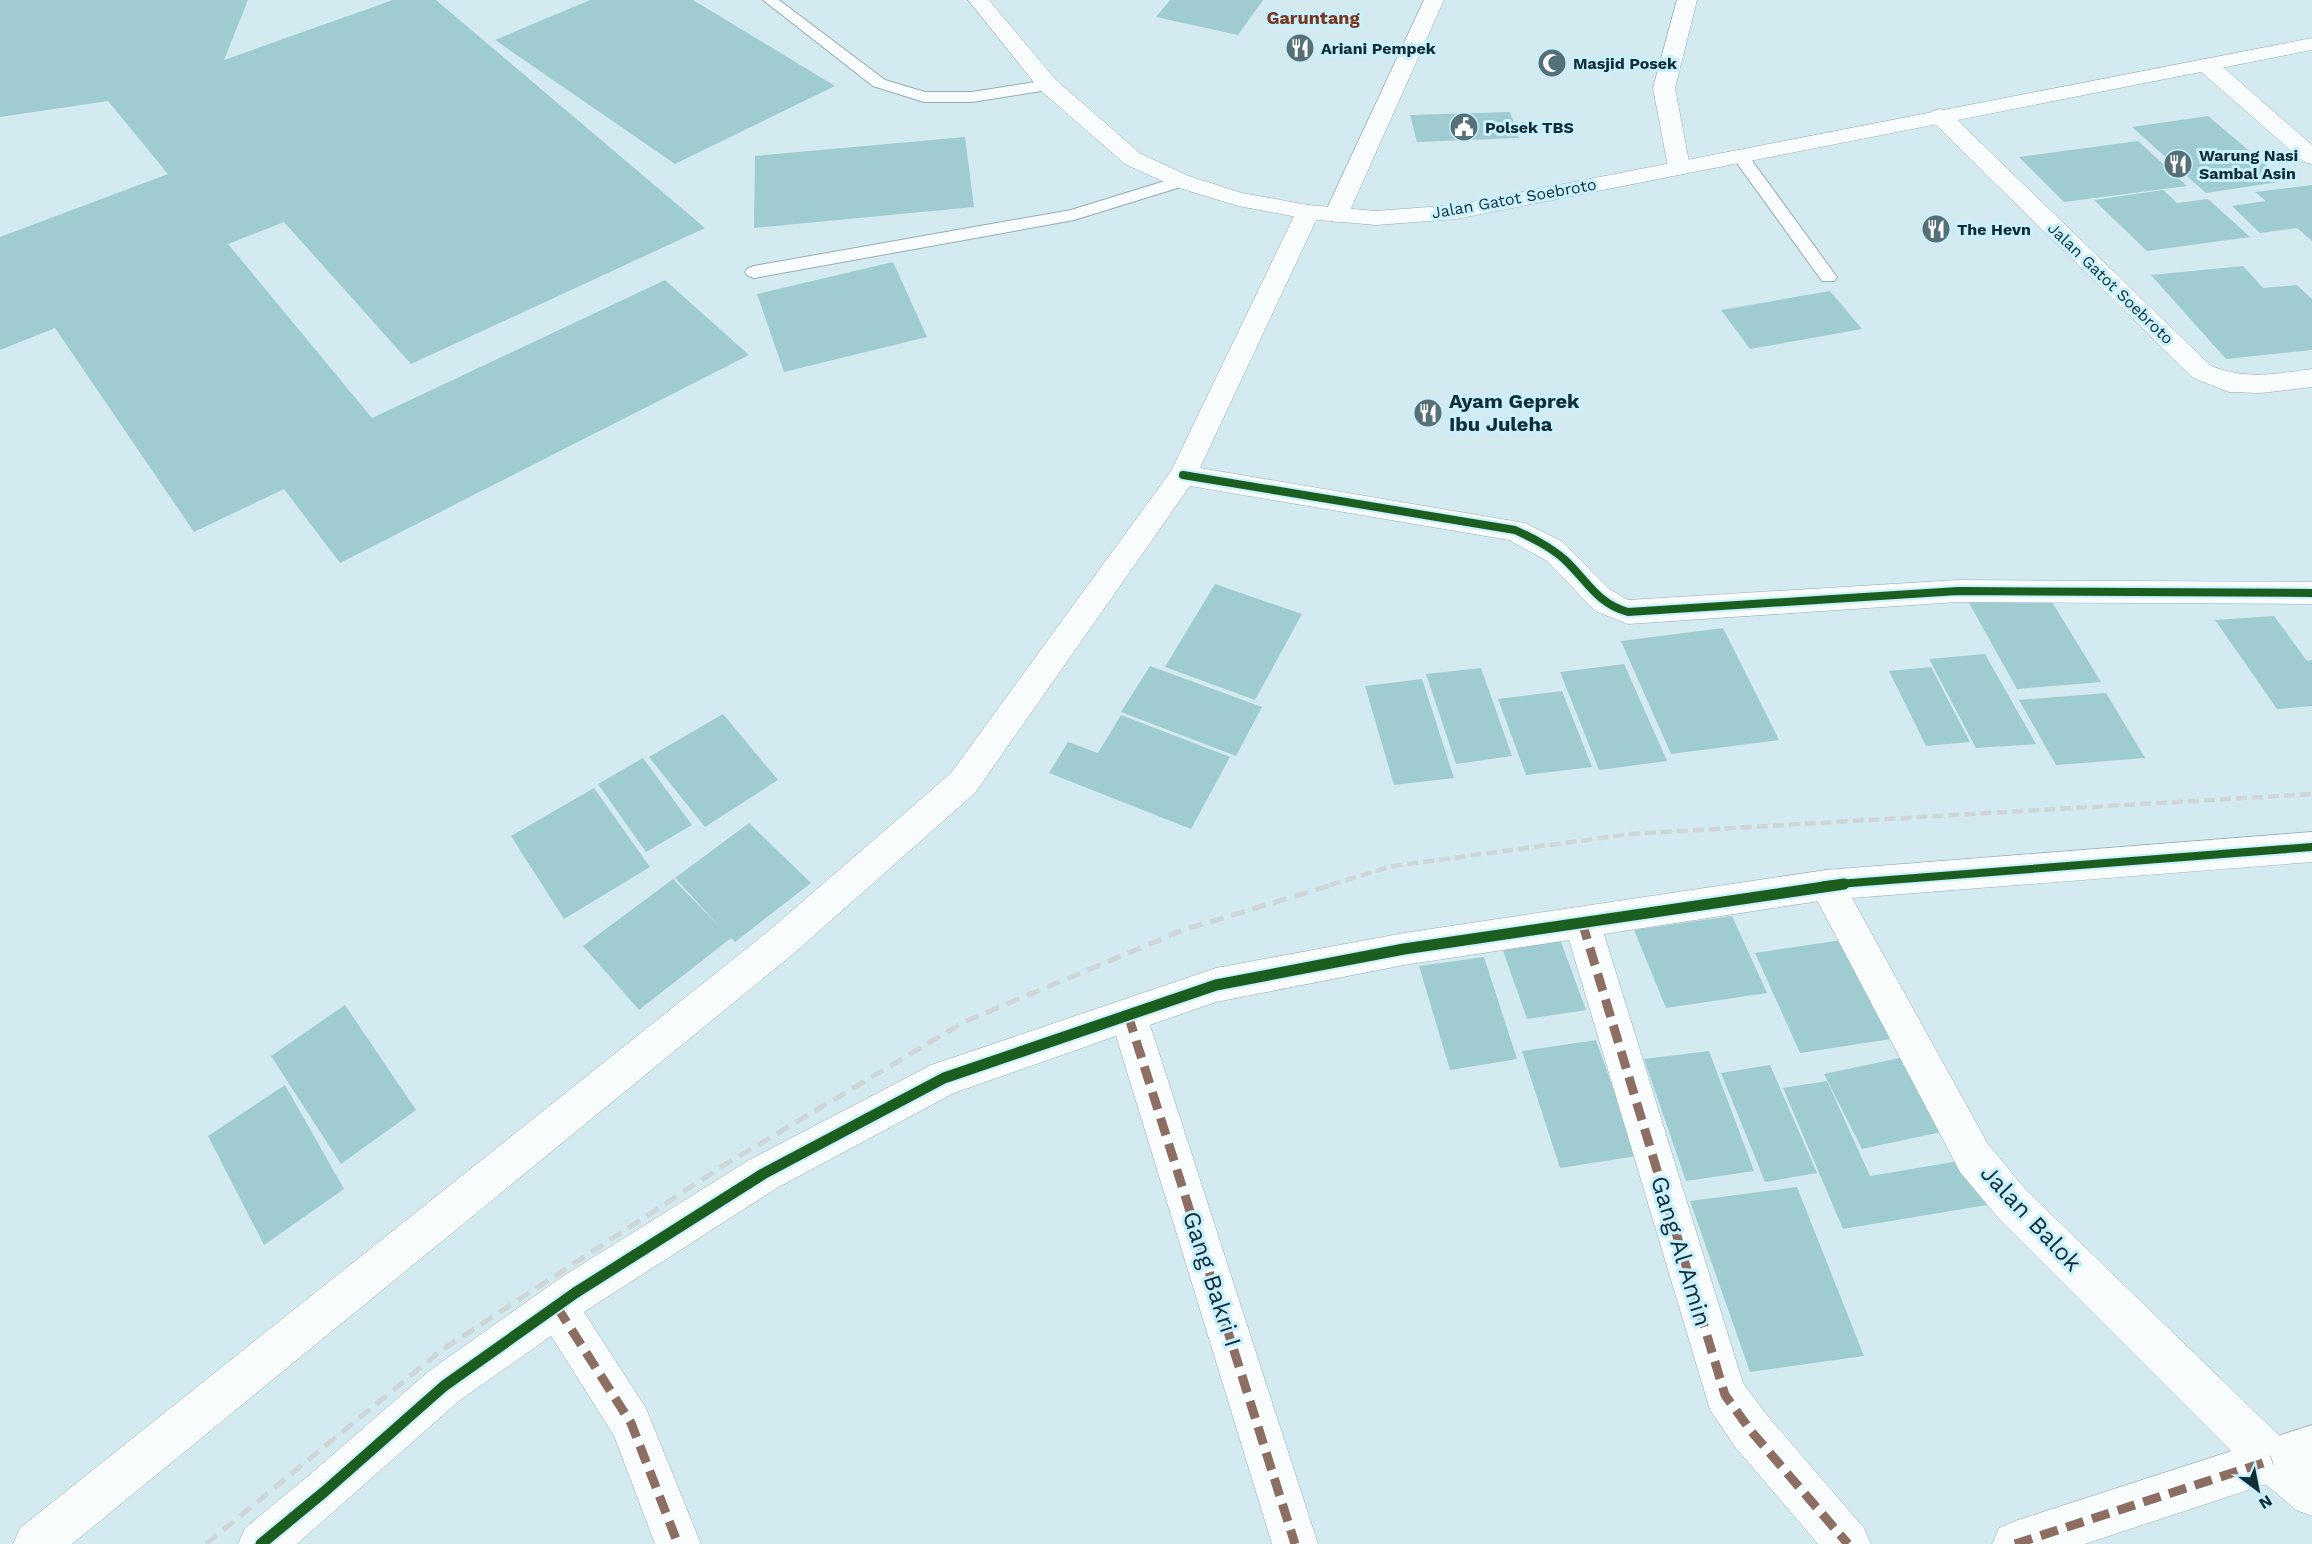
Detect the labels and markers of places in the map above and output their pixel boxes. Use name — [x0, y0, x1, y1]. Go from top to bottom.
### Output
restaurant icon: Ariani Pempek — [1284, 32, 1316, 64]
place label: Ariani Pempek — [1321, 39, 1436, 58]
mosque icon: Masjid Posek — [1536, 47, 1568, 79]
place label: Masjid Posek — [1573, 54, 1677, 73]
public building icon: Polsek TBS — [1448, 111, 1480, 143]
place label: Polsek TBS — [1485, 118, 1574, 137]
place label: Warung Nasi Sambal Asin — [2199, 146, 2298, 183]
restaurant icon: Warung Nasi Sambal Asin — [2162, 148, 2194, 180]
restaurant icon: The Hevn — [1920, 213, 1952, 245]
place label: The Hevn — [1957, 220, 2031, 239]
place label: Ayam Geprek Ibu Juleha — [1449, 389, 1580, 436]
restaurant icon: Ayam Geprek Ibu Juleha — [1412, 397, 1444, 429]

